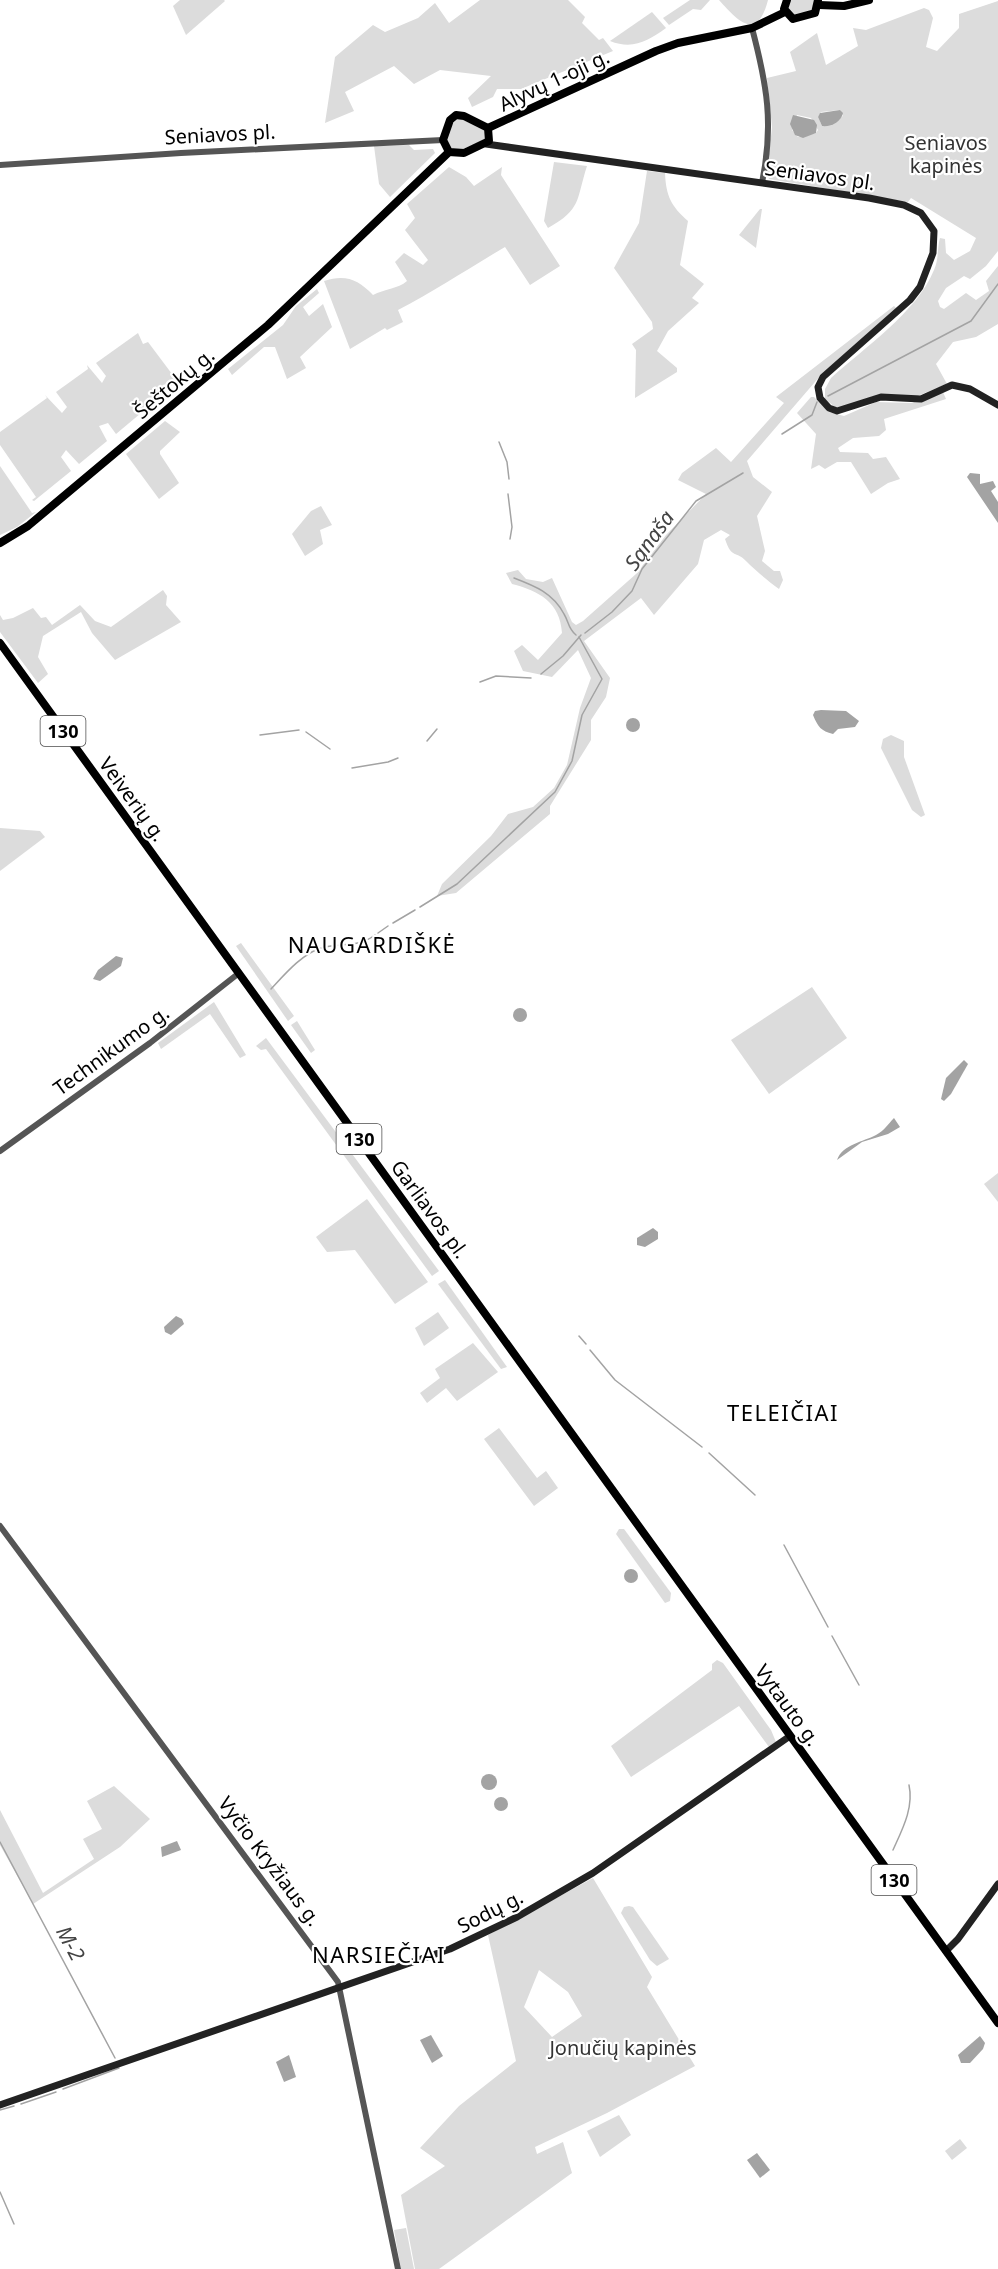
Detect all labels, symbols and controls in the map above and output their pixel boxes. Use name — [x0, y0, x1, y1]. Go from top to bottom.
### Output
street label: Alyvų 1-oji g. — [494, 43, 614, 117]
street label: Seniavos pl. — [164, 118, 276, 150]
park label: Seniavos kapinės — [905, 129, 987, 179]
street label: Seniavos pl. — [763, 154, 877, 196]
street label: Šeštokų g. — [128, 341, 220, 425]
water label: Sąnaša — [618, 504, 680, 576]
road number: 130 — [40, 716, 86, 746]
street label: Veiverių g. — [93, 751, 173, 847]
district label: NAUGARDIŠKĖ — [288, 929, 456, 959]
street label: Technikumo g. — [48, 999, 174, 1101]
road number: 130 — [336, 1124, 382, 1154]
street label: Garliavos pl. — [385, 1154, 475, 1264]
district label: TELEIČIAI — [727, 1397, 839, 1427]
street label: Vytauto g. — [749, 1659, 827, 1751]
street label: Vyčio Kryžiaus g. — [212, 1791, 328, 1931]
road number: 130 — [872, 1865, 916, 1895]
street label: Sodų g. — [452, 1883, 528, 1939]
water label: M-2 — [50, 1921, 92, 1966]
district label: NARSIEČIAI — [312, 1939, 446, 1969]
park label: Jonučių kapinės — [547, 2034, 697, 2061]

